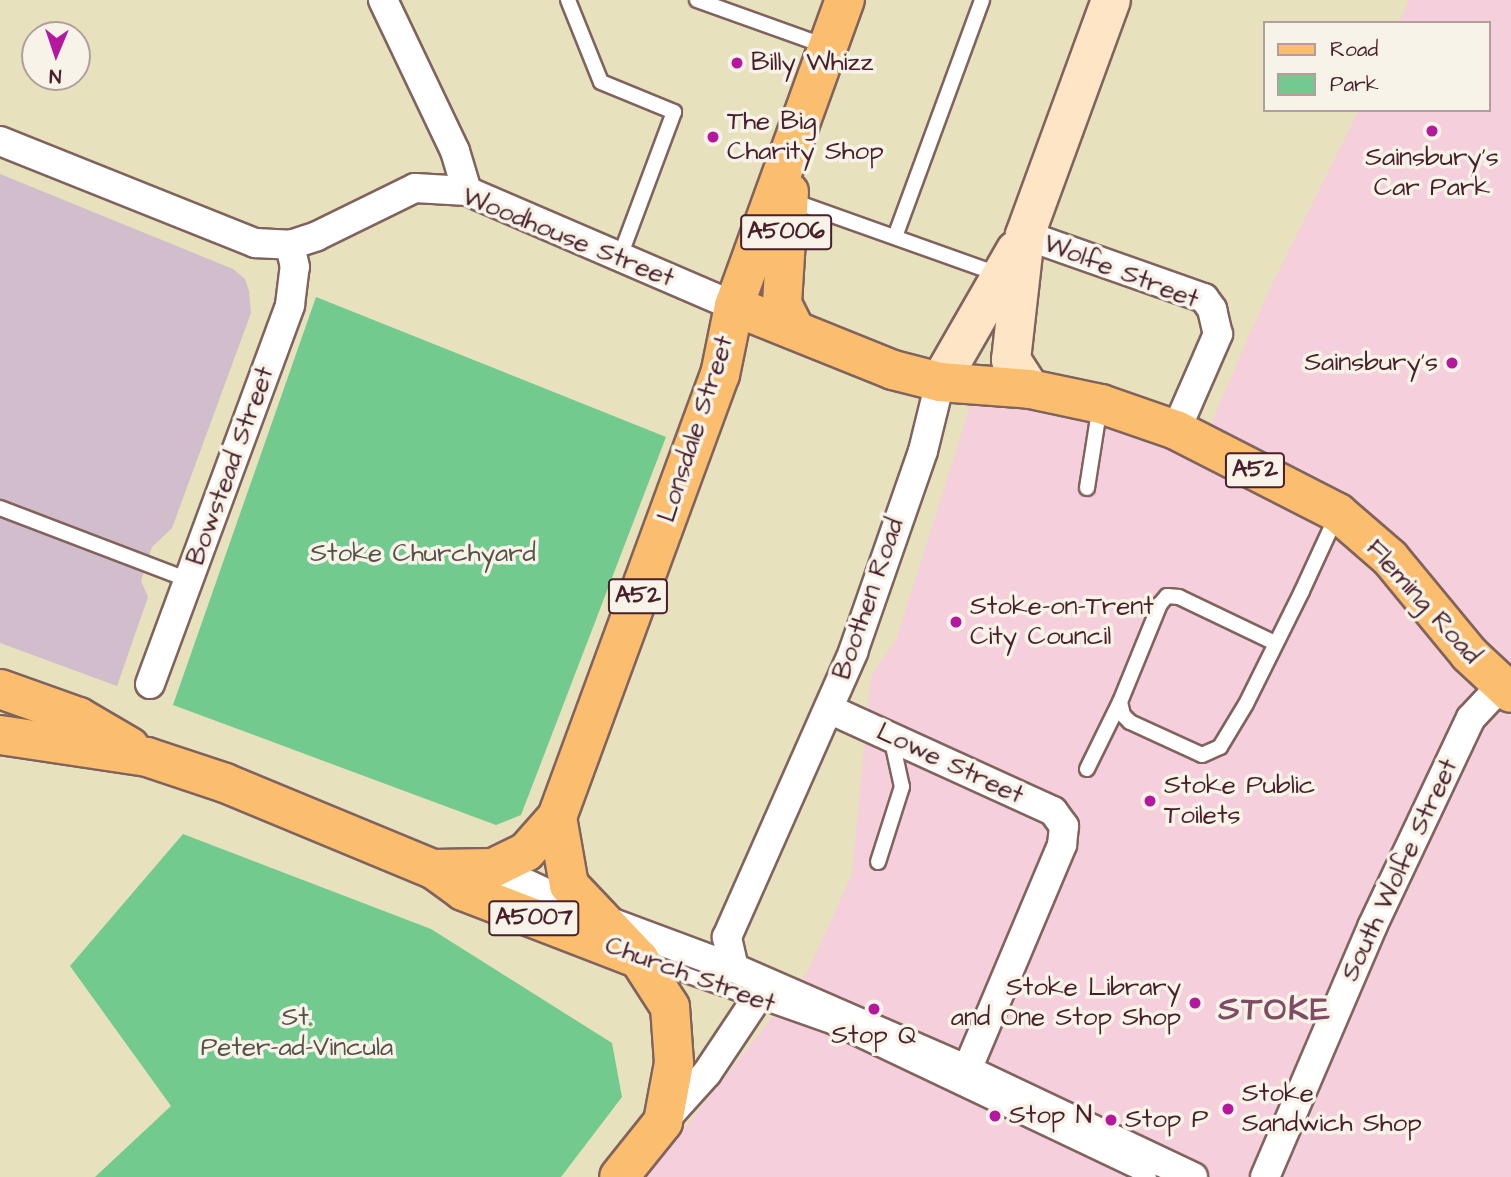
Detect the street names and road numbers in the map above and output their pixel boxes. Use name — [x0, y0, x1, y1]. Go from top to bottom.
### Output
street label: Woodhouse Street — [458, 181, 678, 295]
road number: A5006 — [739, 212, 833, 253]
street label: Wolfe Street — [1039, 228, 1203, 316]
street label: Lonsdale Street — [651, 332, 741, 526]
street label: Bowstead Street — [181, 362, 281, 570]
road number: A52 — [1224, 449, 1286, 490]
street label: Boothen Road — [827, 514, 911, 684]
street label: Fleming Road — [1359, 533, 1487, 671]
road number: A52 — [606, 576, 670, 616]
street label: Lowe Street — [872, 716, 1028, 812]
street label: South Wolfe Street — [1335, 754, 1465, 986]
road number: A5007 — [487, 898, 581, 938]
street label: Church Street — [601, 930, 779, 1020]

